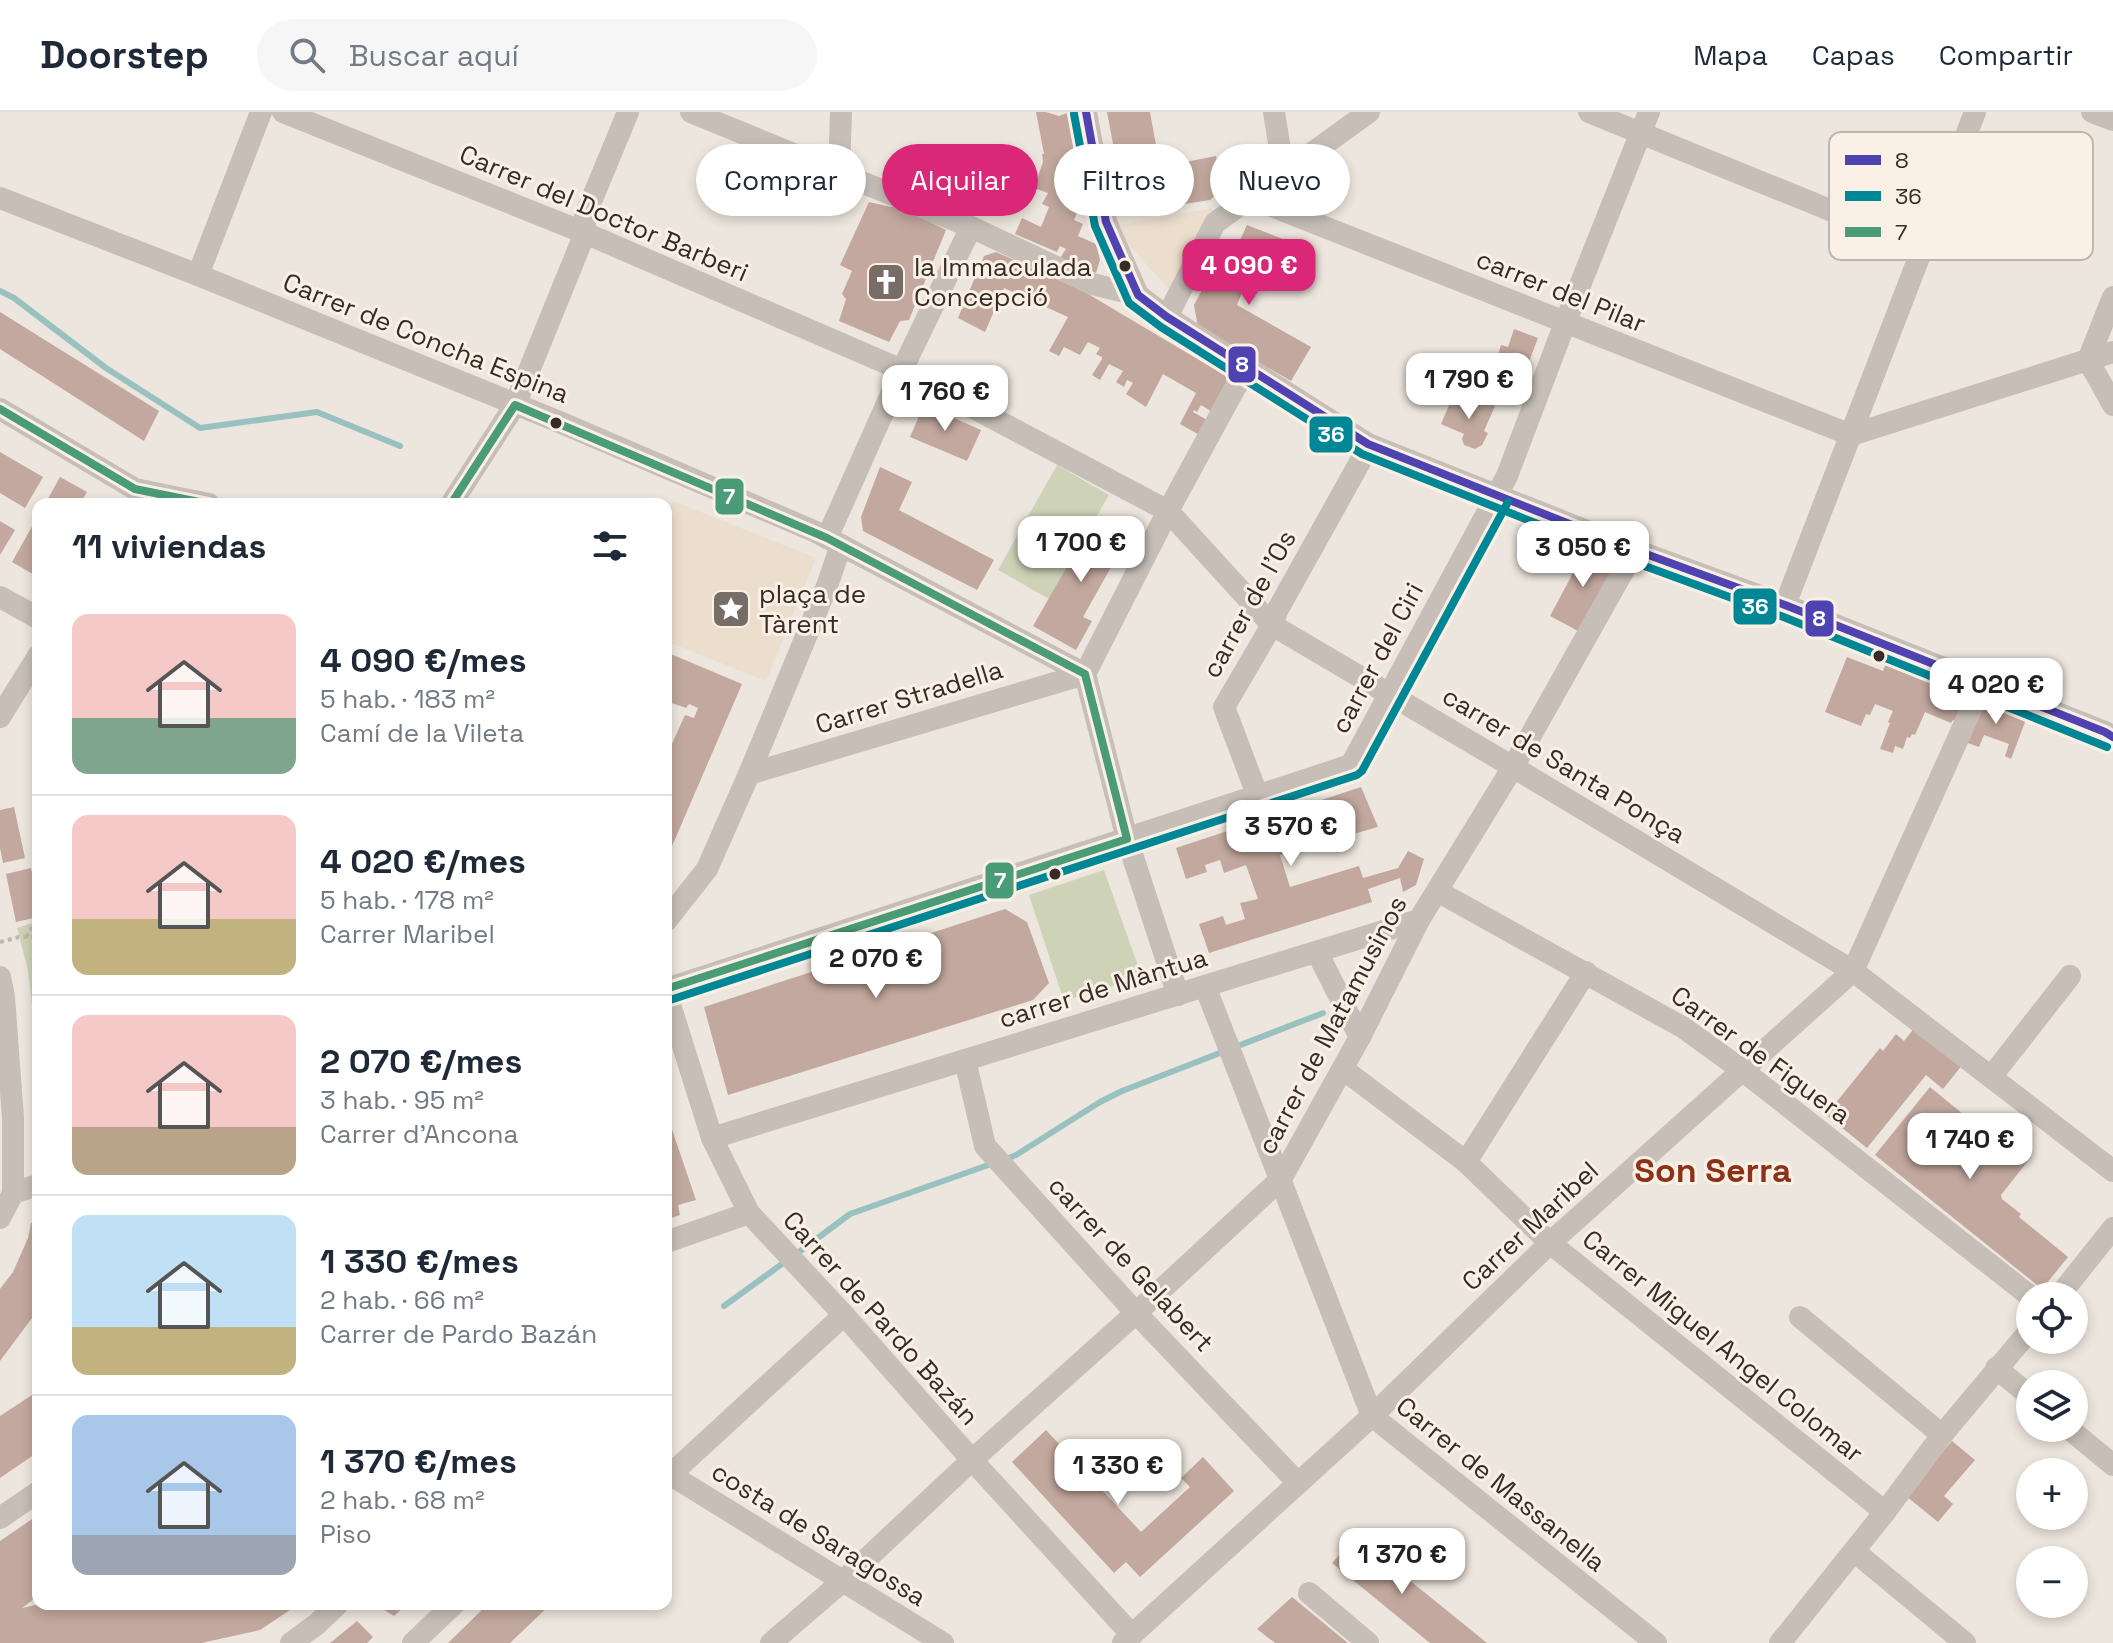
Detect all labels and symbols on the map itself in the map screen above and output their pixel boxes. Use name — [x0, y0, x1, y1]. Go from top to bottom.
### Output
legend — [1829, 132, 2093, 260]
street label: Carrer del Doctor Barberi — [454, 137, 754, 289]
text: 8 — [1895, 146, 1909, 174]
text: 36 — [1895, 182, 1922, 210]
text: 7 — [1895, 218, 1907, 246]
pin: 4 090 € — [1175, 239, 1323, 307]
street label: carrer del Pilar — [1471, 242, 1651, 340]
place label: la Immaculada Concepció — [914, 250, 1092, 314]
unlabelled marker — [1117, 258, 1133, 274]
church icon: la Immaculada Concepció — [865, 261, 907, 303]
street label: Carrer de Concha Espina — [278, 265, 574, 411]
line badge: 8 — [1227, 345, 1257, 384]
text: 8 — [1235, 350, 1249, 378]
pin: 1 790 € — [1395, 353, 1543, 421]
pin: 1 760 € — [871, 365, 1019, 433]
unlabelled marker — [548, 415, 564, 431]
line badge: 36 — [1308, 415, 1354, 454]
text: 36 — [1318, 420, 1344, 448]
line badge: 7 — [714, 477, 745, 516]
text: 7 — [723, 482, 735, 510]
pin: 1 700 € — [1007, 516, 1155, 584]
pin: 3 050 € — [1509, 521, 1657, 589]
street label: carrer de l'Os — [1194, 524, 1304, 684]
place label: plaça de Tàrent — [759, 577, 866, 641]
street label: carrer del Ciri — [1323, 577, 1431, 739]
line badge: 36 — [1732, 587, 1778, 626]
place icon: plaça de Tàrent — [710, 588, 752, 630]
text: 36 — [1742, 592, 1768, 620]
line badge: 8 — [1804, 599, 1835, 638]
text: 8 — [1812, 604, 1826, 632]
unlabelled marker — [1871, 648, 1887, 664]
street label: Carrer Stradella — [811, 652, 1007, 742]
pin: 4 020 € — [1922, 658, 2070, 726]
street label: carrer de Santa Ponça — [1436, 679, 1692, 851]
pin: 3 570 € — [1217, 800, 1365, 868]
line badge: 7 — [984, 861, 1015, 900]
text: 7 — [994, 866, 1006, 894]
unlabelled marker — [1047, 866, 1063, 882]
street label: carrer de Matamusinos — [1249, 890, 1415, 1160]
pin: 2 070 € — [802, 932, 950, 1000]
street label: carrer de Màntua — [995, 940, 1211, 1036]
street label: Carrer de Figuera — [1664, 978, 1858, 1132]
pin: 1 740 € — [1896, 1113, 2044, 1181]
district label: Son Serra — [1634, 1149, 1792, 1192]
street label: Carrer Maribel — [1454, 1154, 1606, 1298]
street label: carrer de Gelabert — [1041, 1169, 1221, 1359]
street label: Carrer de Pardo Bazán — [776, 1204, 986, 1432]
street label: Carrer Miguel Angel Colomar — [1576, 1222, 1870, 1470]
street label: Carrer de Massanella — [1389, 1389, 1613, 1579]
pin: 1 330 € — [1044, 1439, 1192, 1507]
street label: costa de Saragossa — [705, 1454, 933, 1614]
pin: 1 370 € — [1328, 1528, 1476, 1596]

